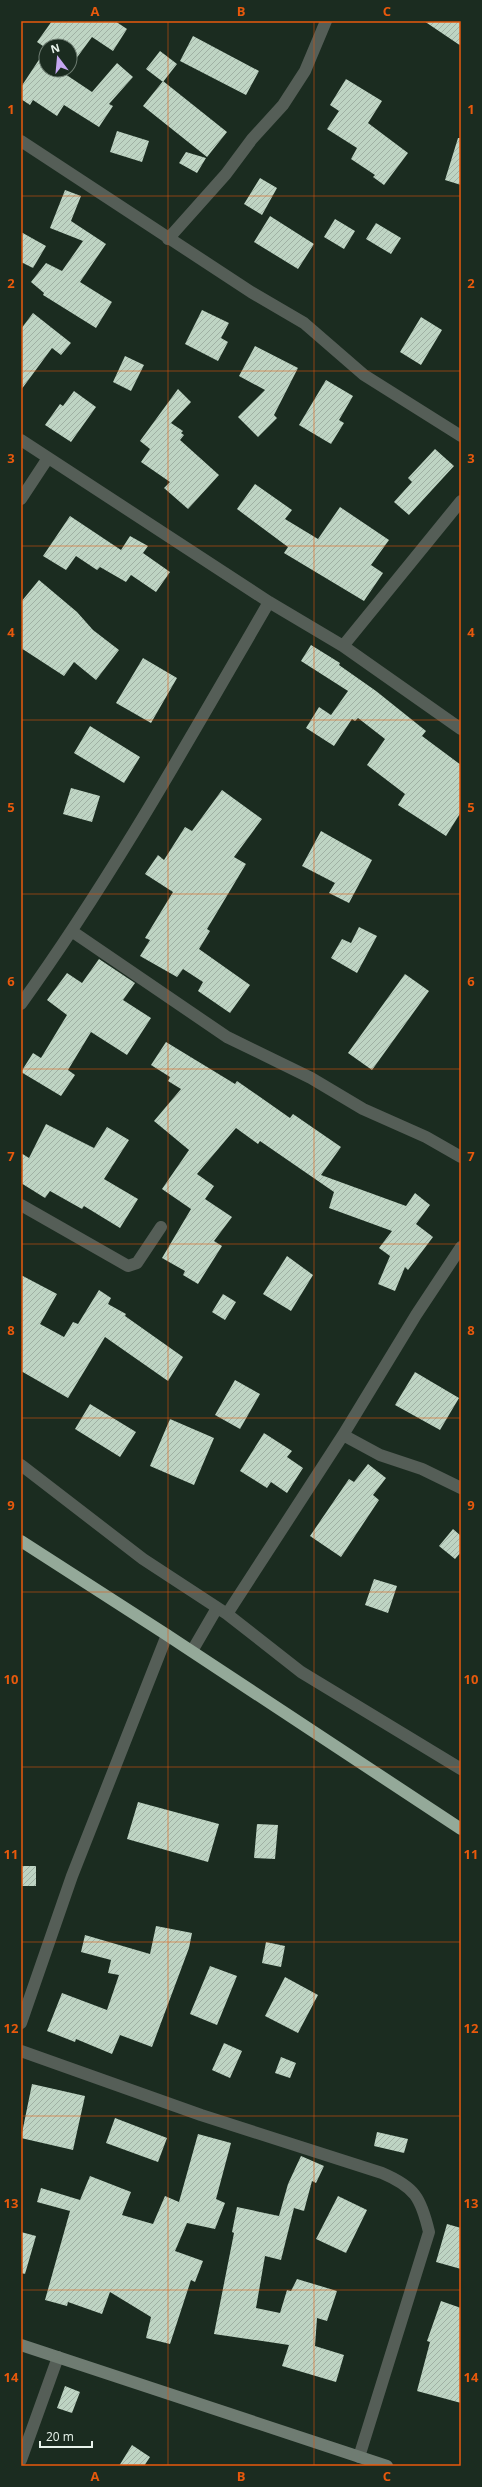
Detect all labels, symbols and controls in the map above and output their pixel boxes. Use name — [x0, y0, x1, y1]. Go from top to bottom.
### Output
text: A — [91, 2, 100, 20]
text: B — [237, 2, 246, 20]
text: C — [383, 2, 391, 20]
north arrow — [38, 38, 78, 78]
text: N — [49, 39, 61, 56]
text: 1 — [7, 100, 15, 118]
text: 1 — [467, 100, 475, 118]
text: 2 — [7, 274, 15, 292]
text: 2 — [467, 274, 475, 292]
text: 3 — [7, 449, 15, 467]
text: 3 — [467, 449, 475, 467]
text: 4 — [7, 623, 15, 641]
text: 4 — [467, 623, 475, 641]
text: 5 — [7, 798, 15, 816]
text: 5 — [467, 798, 475, 816]
text: 6 — [7, 972, 15, 990]
text: 6 — [467, 972, 475, 990]
text: 7 — [7, 1147, 15, 1165]
text: 7 — [467, 1147, 475, 1165]
text: 8 — [7, 1321, 15, 1339]
text: 8 — [467, 1321, 475, 1339]
text: 9 — [7, 1496, 15, 1514]
text: 9 — [467, 1496, 475, 1514]
text: 10 — [4, 1670, 18, 1688]
text: 10 — [464, 1670, 478, 1688]
text: 11 — [4, 1845, 18, 1863]
text: 11 — [464, 1845, 478, 1863]
text: 12 — [4, 2019, 19, 2037]
text: 12 — [464, 2019, 479, 2037]
text: 13 — [4, 2194, 18, 2212]
text: 13 — [464, 2194, 478, 2212]
text: 14 — [4, 2368, 19, 2386]
text: 14 — [464, 2368, 479, 2386]
scale bar — [40, 2423, 92, 2449]
text: 20 m — [46, 2428, 74, 2445]
text: A — [91, 2467, 100, 2485]
text: B — [237, 2467, 246, 2485]
text: C — [383, 2467, 391, 2485]

